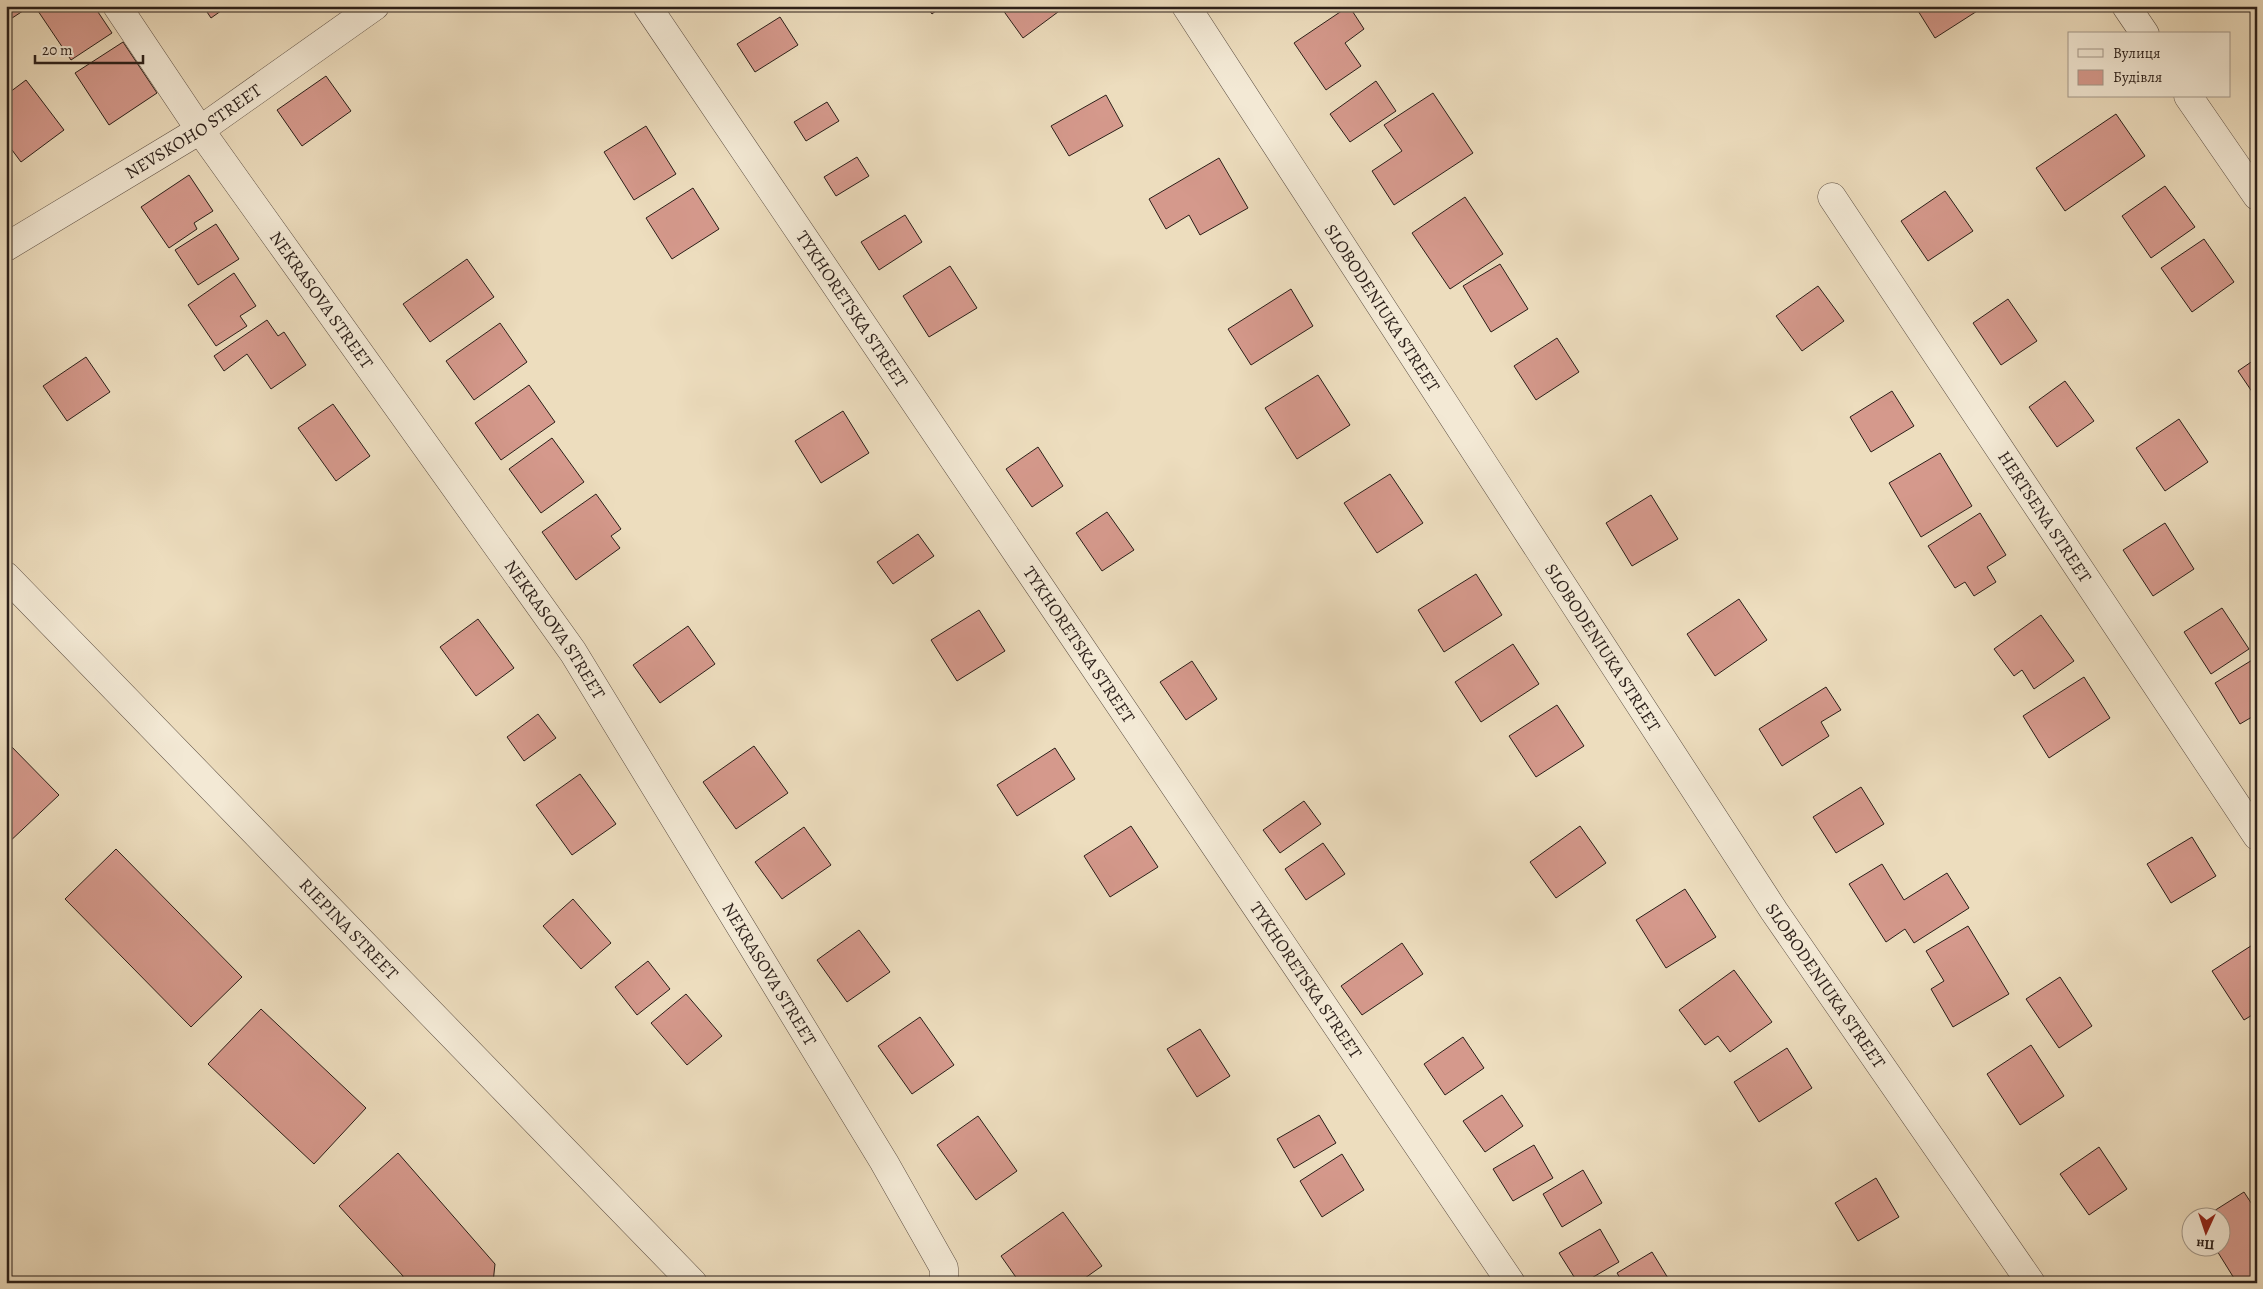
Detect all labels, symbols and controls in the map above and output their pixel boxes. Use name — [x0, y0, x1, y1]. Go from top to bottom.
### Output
scale bar — [35, 32, 142, 64]
legend — [2068, 32, 2230, 98]
text: 20 m — [42, 40, 73, 60]
text: Вулиця — [2113, 43, 2160, 63]
text: Будівля — [2113, 67, 2162, 87]
street label: NEVSKOHO STREET — [120, 78, 266, 185]
street label: SLOBODENIUKA STREET — [1319, 219, 1446, 397]
street label: NEKRASOVA STREET — [264, 226, 379, 374]
street label: TYKHORETSKA STREET — [790, 226, 914, 392]
street label: HERTSENA STREET — [1992, 446, 2097, 587]
street label: NEKRASOVA STREET — [499, 555, 611, 704]
street label: SLOBODENIUKA STREET — [1539, 559, 1666, 736]
street label: TYKHORETSKA STREET — [1017, 561, 1141, 728]
street label: RIEPINA STREET — [294, 873, 404, 985]
street label: TYKHORETSKA STREET — [1244, 897, 1368, 1063]
street label: NEKRASOVA STREET — [717, 898, 822, 1050]
street label: SLOBODENIUKA STREET — [1760, 898, 1891, 1073]
north arrow — [2180, 1206, 2230, 1256]
text: Пн — [2196, 1235, 2215, 1254]

